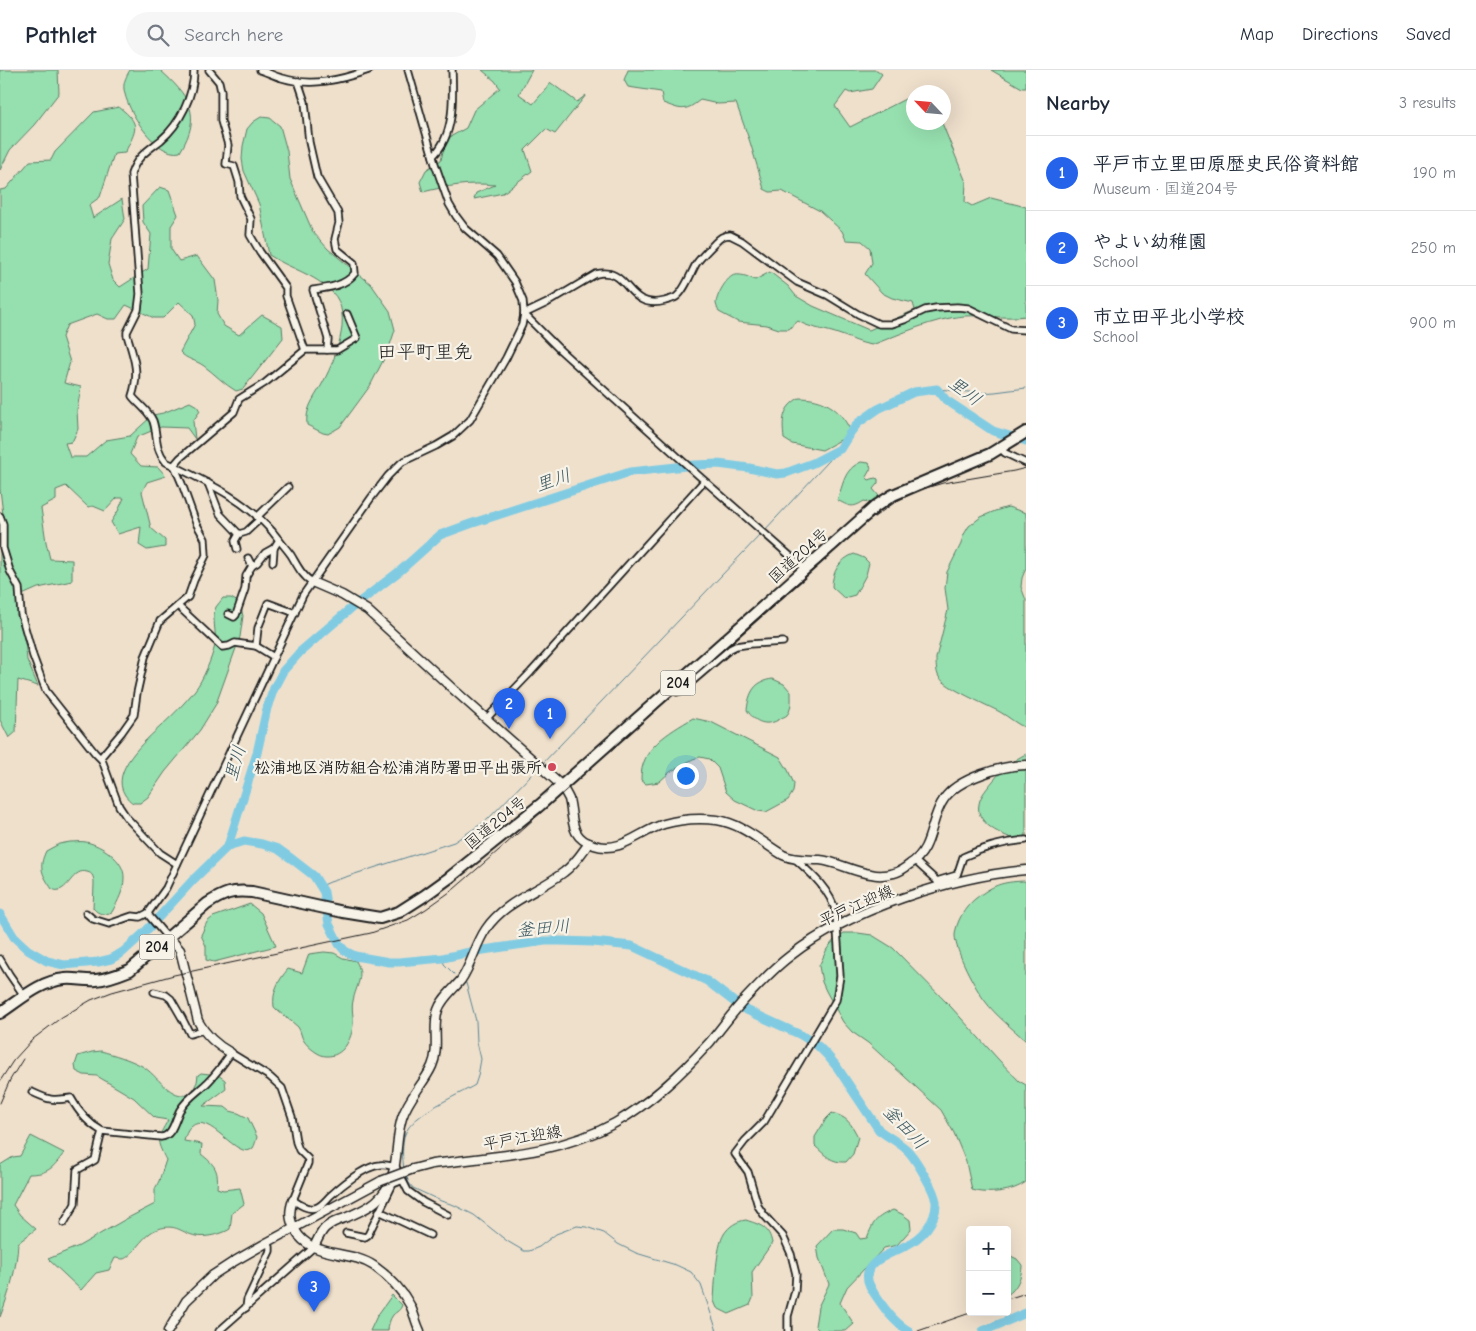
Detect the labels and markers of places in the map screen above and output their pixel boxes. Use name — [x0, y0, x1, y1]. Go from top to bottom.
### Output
pin: 2 — [493, 688, 525, 729]
pin: 1 — [534, 698, 566, 739]
place label: 松浦地区消防組合松浦消防署田平出張所 — [254, 759, 542, 777]
marker: 松浦地区消防組合松浦消防署田平出張所 — [546, 761, 558, 773]
pin: 3 — [298, 1271, 330, 1312]

